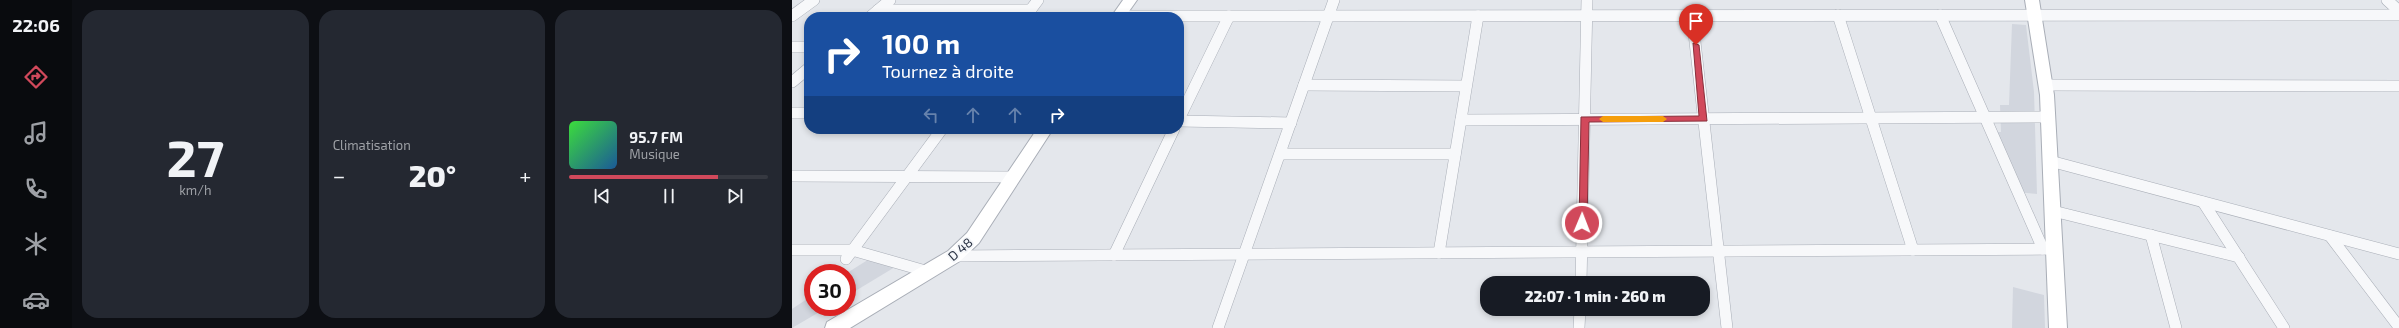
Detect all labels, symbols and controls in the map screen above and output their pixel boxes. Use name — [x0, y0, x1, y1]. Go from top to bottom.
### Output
pin — [1679, 4, 1713, 45]
icon: arrive — [1685, 10, 1707, 32]
text: 22:06 — [12, 14, 60, 36]
text: 100 m — [882, 26, 960, 60]
icon: right — [816, 28, 868, 80]
text: Tournez à droite — [882, 60, 1014, 82]
icon: directions — [22, 63, 50, 91]
icon: left — [920, 104, 942, 126]
icon: ahead — [962, 104, 984, 126]
icon: ahead — [1004, 104, 1026, 126]
icon: right — [1046, 104, 1068, 126]
icon: music — [22, 119, 50, 147]
text: 27 — [166, 125, 224, 187]
text: 95.7 FM — [629, 128, 683, 146]
text: Climatisation — [333, 137, 411, 153]
text: Musique — [629, 146, 680, 162]
text: 20° — [409, 157, 456, 193]
text: − — [333, 162, 346, 188]
text: + — [519, 162, 531, 188]
icon: phone — [22, 175, 50, 203]
text: km/h — [179, 182, 211, 198]
icon: previous — [591, 185, 613, 207]
icon: pause — [658, 185, 680, 207]
icon: next — [724, 185, 746, 207]
position arrow — [1561, 202, 1603, 244]
icon: climate — [22, 230, 50, 258]
street label: D 48 — [944, 234, 976, 264]
speed limit sign: 30 — [804, 264, 856, 316]
icon: car — [22, 286, 50, 314]
text: 22:07 · 1 min · 260 m — [1525, 287, 1665, 305]

